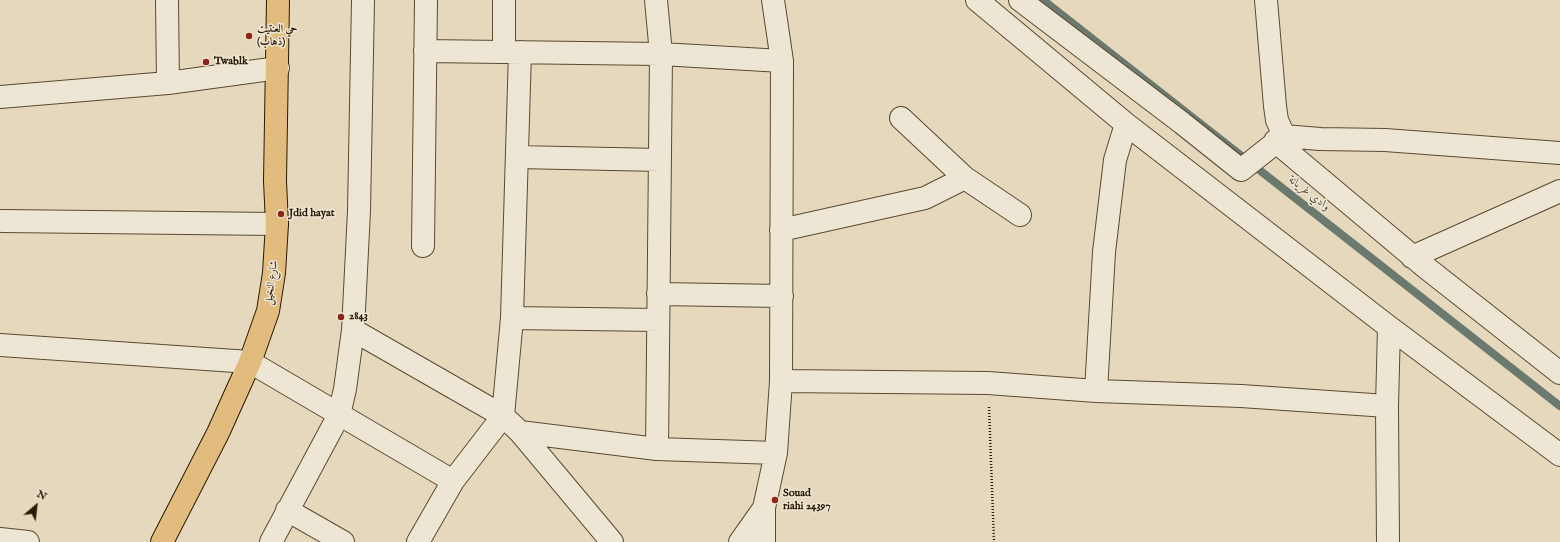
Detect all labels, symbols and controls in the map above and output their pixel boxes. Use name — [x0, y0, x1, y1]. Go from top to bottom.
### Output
place label: حي العنتيت (ذهاب) — [257, 23, 298, 49]
marker: حي العنتيت (ذهاب) — [244, 31, 254, 41]
place label: Twablk — [214, 55, 248, 69]
marker: Twablk — [201, 57, 211, 67]
water label: وادي غريانة — [1285, 173, 1333, 215]
place label: Jdid hayat — [289, 207, 335, 221]
marker: Jdid hayat — [276, 209, 286, 219]
street label: شارع النخيل — [263, 260, 281, 306]
place label: 2843 — [349, 310, 368, 324]
marker: 2843 — [336, 312, 346, 322]
north arrow — [16, 486, 56, 526]
text: N — [34, 487, 49, 504]
place label: Souad riahi 24397 — [783, 487, 831, 513]
marker: Souad riahi 24397 — [770, 495, 780, 505]

